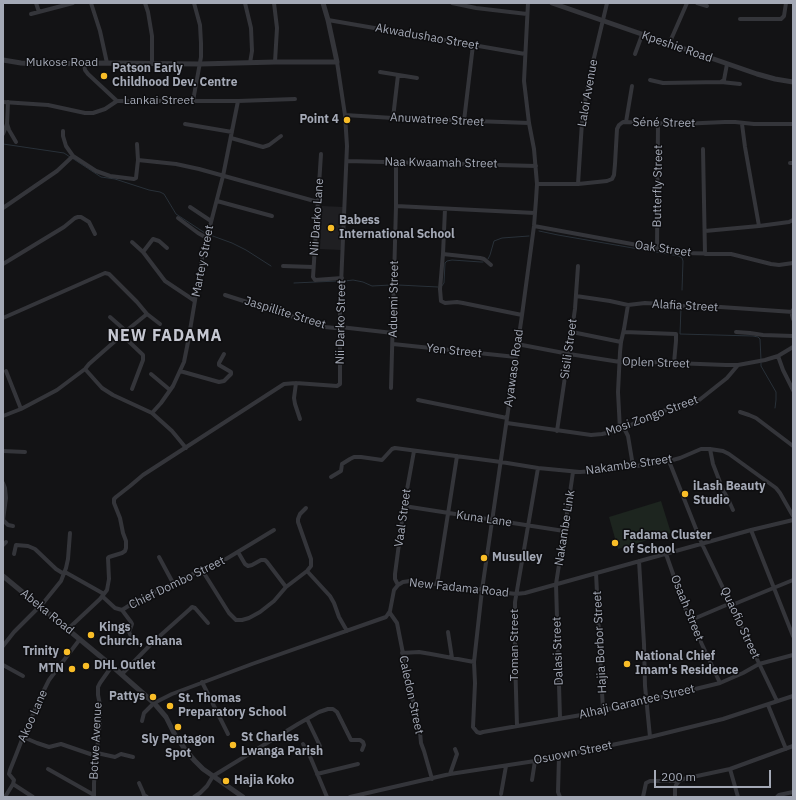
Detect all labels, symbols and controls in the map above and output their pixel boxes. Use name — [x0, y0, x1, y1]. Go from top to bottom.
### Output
street label: Akwadushao Street — [374, 21, 480, 53]
street label: Kpeshie Road — [640, 28, 714, 66]
street label: Mukose Road — [26, 56, 98, 70]
street label: Laloi Avenue — [575, 58, 601, 128]
place label: Patson Early Childhood Dev. Centre — [112, 62, 237, 90]
marker: Patson Early Childhood Dev. Centre — [99, 71, 109, 81]
street label: Lankai Street — [124, 94, 194, 108]
street label: Anuwatree Street — [390, 110, 484, 130]
place label: Point 4 — [299, 113, 339, 127]
marker: Point 4 — [342, 115, 352, 125]
street label: Séné Street — [633, 115, 695, 131]
street label: Butterfly Street — [650, 145, 666, 227]
street label: Naa Kwaamah Street — [384, 155, 498, 171]
street label: Nii Darko Lane — [307, 178, 327, 256]
place label: Babess International School — [339, 214, 455, 242]
marker: Babess International School — [326, 223, 336, 233]
street label: Martey Street — [189, 224, 217, 298]
street label: Oak Street — [634, 238, 692, 260]
street label: Aduemi Street — [386, 260, 402, 338]
street label: Nii Darko Street — [333, 279, 349, 365]
street label: Jaspillite Street — [243, 294, 327, 332]
street label: Alafia Street — [652, 297, 718, 315]
street label: Sisili Street — [558, 318, 580, 380]
district label: NEW FADAMA — [107, 326, 223, 346]
street label: Ayawaso Road — [501, 328, 527, 408]
street label: Yen Street — [426, 341, 482, 361]
street label: Oplen Street — [622, 355, 690, 371]
street label: Mosi Zongo Street — [604, 393, 700, 439]
street label: Nakambe Street — [585, 452, 673, 478]
place label: iLash Beauty Studio — [693, 480, 765, 508]
street label: Vaal Street — [392, 488, 414, 548]
street label: Nakambe Link — [552, 489, 578, 567]
marker: iLash Beauty Studio — [680, 489, 690, 499]
street label: Kuna Lane — [455, 508, 513, 530]
place label: Fadama Cluster of School — [623, 529, 712, 557]
marker: Fadama Cluster of School — [610, 538, 620, 548]
place label: Musulley — [492, 551, 542, 565]
street label: Chief Dombo Street — [127, 553, 227, 613]
marker: Musulley — [479, 553, 489, 563]
street label: Osaah Street — [667, 573, 707, 643]
street label: New Fadama Road — [408, 576, 510, 600]
street label: Quaofio Street — [717, 585, 763, 661]
street label: Abeka Road — [17, 586, 77, 638]
street label: Hajia Borbor Street — [590, 590, 610, 694]
street label: Toman Street — [508, 609, 522, 681]
street label: Dalasi Street — [550, 616, 566, 686]
place label: Kings Church, Ghana — [99, 621, 182, 649]
marker: Kings Church, Ghana — [86, 630, 96, 640]
place label: Trinity — [23, 645, 59, 659]
marker: Trinity — [62, 647, 72, 657]
place label: National Chief Imam's Residence — [635, 650, 739, 678]
street label: Caledon Street — [396, 654, 426, 736]
place label: DHL Outlet — [94, 659, 156, 673]
marker: National Chief Imam's Residence — [622, 659, 632, 669]
marker: DHL Outlet — [81, 661, 91, 671]
place label: MTN — [38, 662, 64, 676]
marker: MTN — [67, 664, 77, 674]
street label: Alhaji Garantee Street — [578, 682, 696, 722]
street label: Akoo Lane — [15, 688, 51, 744]
place label: Pattys — [109, 690, 145, 704]
marker: Pattys — [148, 692, 158, 702]
place label: St. Thomas Preparatory School — [178, 692, 286, 720]
marker: St. Thomas Preparatory School — [165, 701, 175, 711]
street label: Botwe Avenue — [87, 702, 105, 780]
marker: Sly Pentagon Spot — [173, 722, 183, 732]
place label: St Charles Lwanga Parish — [241, 731, 323, 759]
place label: Sly Pentagon Spot — [141, 733, 215, 761]
street label: Osuown Street — [533, 738, 613, 768]
marker: St Charles Lwanga Parish — [228, 740, 238, 750]
scale bar — [656, 762, 773, 788]
text: 200 m — [661, 769, 696, 784]
place label: Hajia Koko — [234, 774, 294, 788]
marker: Hajia Koko — [221, 776, 231, 786]

